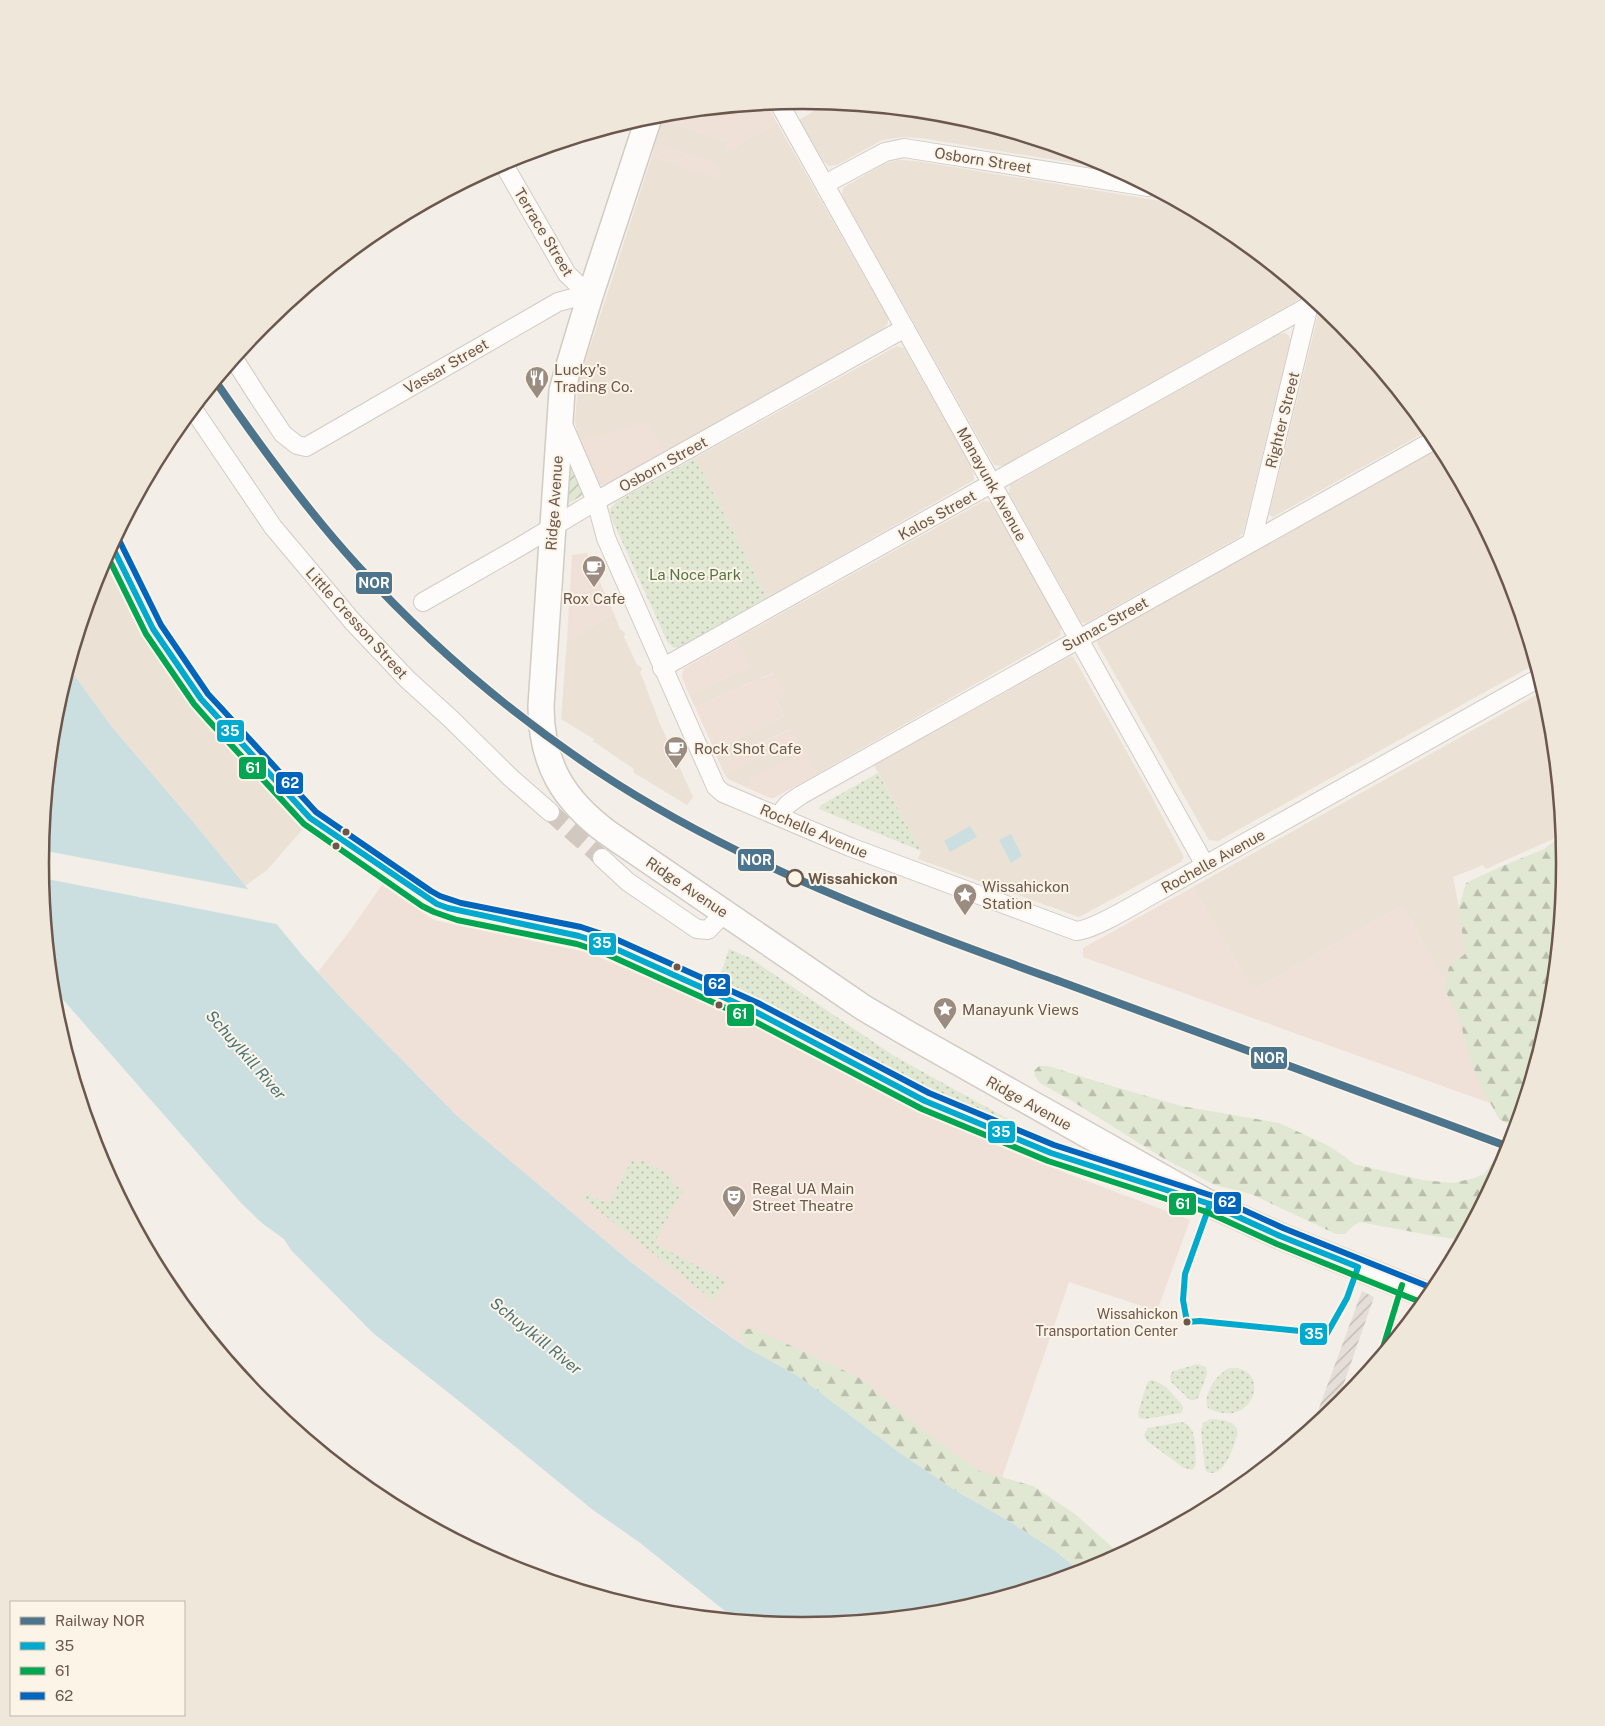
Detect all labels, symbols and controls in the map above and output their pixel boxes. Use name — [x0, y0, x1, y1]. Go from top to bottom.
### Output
street label: Osborn Street — [933, 144, 1033, 176]
street label: Terrace Street — [511, 185, 577, 279]
street label: Vassar Street — [401, 335, 491, 397]
place label: Lucky's Trading Co. — [554, 361, 633, 395]
restaurant icon: Lucky's Trading Co. — [524, 365, 550, 399]
street label: Righter Street — [1262, 370, 1302, 470]
street label: Manayunk Avenue — [954, 424, 1030, 544]
street label: Osborn Street — [616, 433, 710, 495]
street label: Ridge Avenue — [542, 455, 566, 551]
street label: Kalos Street — [895, 487, 979, 543]
cafe icon: Rox Cafe — [581, 554, 607, 588]
street label: Little Cresson Street — [303, 564, 412, 682]
park label: La Noce Park — [649, 566, 741, 583]
line badge: NOR — [355, 571, 393, 595]
text: NOR — [358, 575, 390, 591]
place label: Rox Cafe — [563, 590, 625, 607]
street label: Sumac Street — [1059, 593, 1151, 655]
line badge: 35 — [216, 719, 245, 743]
text: 35 — [221, 723, 239, 739]
cafe icon: Rock Shot Cafe — [663, 735, 689, 769]
place label: Rock Shot Cafe — [694, 740, 801, 757]
line badge: 61 — [238, 756, 267, 780]
text: 61 — [245, 760, 261, 776]
line badge: 62 — [275, 771, 304, 795]
text: 62 — [281, 775, 299, 791]
street label: Rochelle Avenue — [757, 801, 871, 861]
street label: Rochelle Avenue — [1158, 826, 1268, 896]
unlabelled marker — [341, 827, 351, 837]
unlabelled marker — [331, 841, 341, 851]
line badge: NOR — [737, 848, 775, 872]
text: NOR — [740, 852, 772, 868]
street label: Ridge Avenue — [643, 853, 731, 921]
marker: Wissahickon — [786, 869, 804, 887]
place label: Wissahickon — [808, 870, 898, 887]
place label: Wissahickon Station — [982, 878, 1069, 912]
place icon: Wissahickon Station — [952, 882, 978, 916]
line badge: 35 — [588, 932, 617, 956]
text: 35 — [593, 935, 611, 951]
unlabelled marker — [672, 962, 682, 972]
line badge: 62 — [703, 973, 731, 997]
text: 62 — [708, 976, 726, 992]
place icon: Manayunk Views — [932, 996, 958, 1030]
unlabelled marker — [714, 1000, 724, 1010]
place label: Manayunk Views — [962, 1001, 1079, 1018]
line badge: 61 — [726, 1003, 755, 1027]
text: 61 — [732, 1006, 748, 1022]
water label: Schuylkill River — [202, 1007, 291, 1104]
line badge: NOR — [1250, 1046, 1288, 1070]
text: NOR — [1253, 1050, 1285, 1066]
street label: Ridge Avenue — [983, 1072, 1075, 1134]
line badge: 35 — [987, 1120, 1016, 1144]
text: 35 — [992, 1124, 1010, 1140]
place label: Regal UA Main Street Theatre — [752, 1180, 854, 1214]
theatre icon: Regal UA Main Street Theatre — [721, 1184, 747, 1218]
line badge: 62 — [1213, 1191, 1242, 1215]
line badge: 61 — [1168, 1192, 1197, 1216]
text: 62 — [1218, 1194, 1236, 1210]
text: 61 — [1175, 1196, 1191, 1212]
water label: Schuylkill River — [487, 1293, 586, 1379]
place label: Wissahickon Transportation Center — [1035, 1306, 1178, 1339]
marker: Wissahickon Transportation Center — [1182, 1317, 1192, 1327]
line badge: 35 — [1299, 1322, 1328, 1346]
text: 35 — [1305, 1326, 1323, 1342]
legend — [10, 1601, 185, 1716]
text: Railway NOR — [55, 1612, 145, 1629]
text: 35 — [55, 1637, 74, 1654]
text: 61 — [55, 1662, 70, 1679]
text: 62 — [55, 1687, 73, 1704]

